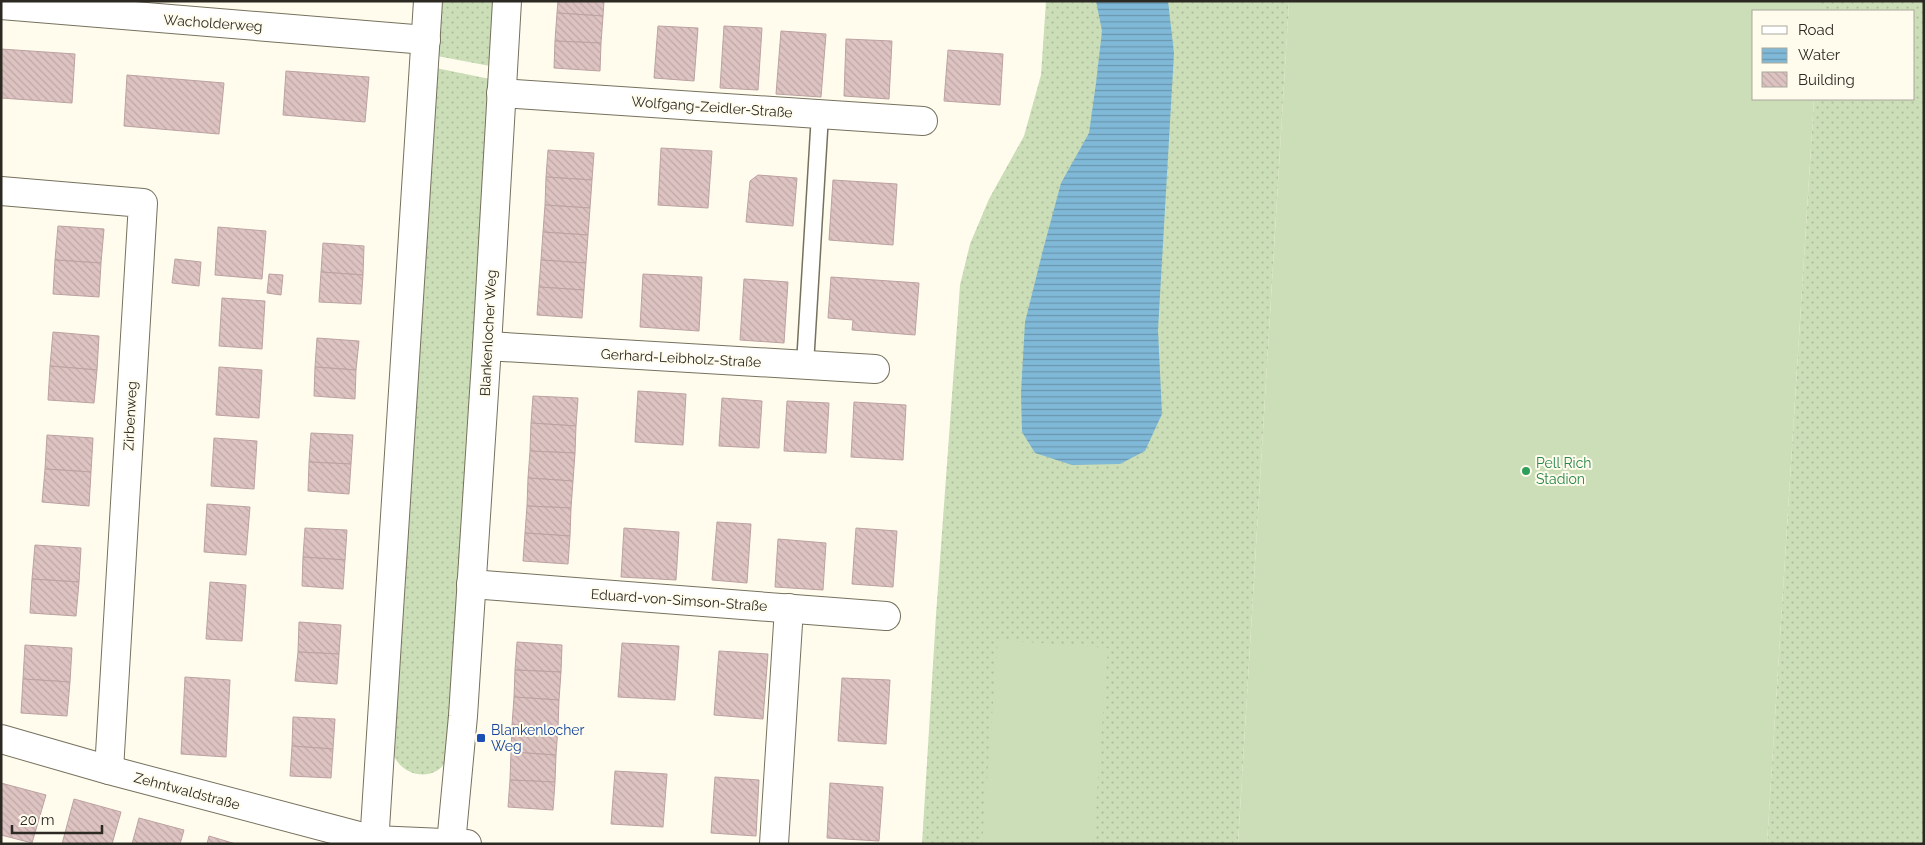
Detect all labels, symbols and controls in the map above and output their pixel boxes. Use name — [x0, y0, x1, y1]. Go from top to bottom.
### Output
legend — [1752, 10, 1915, 100]
street label: Wacholderweg — [163, 12, 263, 34]
text: Road — [1798, 21, 1834, 39]
text: Water — [1798, 46, 1841, 64]
text: Building — [1798, 71, 1855, 89]
street label: Wolfgang-Zeidler-Straße — [631, 93, 793, 121]
street label: Blankenlocher Weg — [477, 269, 499, 397]
street label: Gerhard-Leibholz-Straße — [600, 346, 762, 370]
street label: Zirbenweg — [120, 381, 140, 451]
place label: Pell Rich Stadion — [1536, 455, 1592, 487]
marker: Pell Rich Stadion — [1520, 465, 1532, 477]
street label: Eduard-von-Simson-Straße — [590, 586, 768, 614]
place label: Blankenlocher Weg — [491, 722, 585, 754]
marker: Blankenlocher Weg — [475, 732, 487, 744]
street label: Zehntwaldstraße — [132, 769, 242, 813]
scale bar — [12, 802, 102, 834]
text: 20 m — [20, 811, 55, 829]

